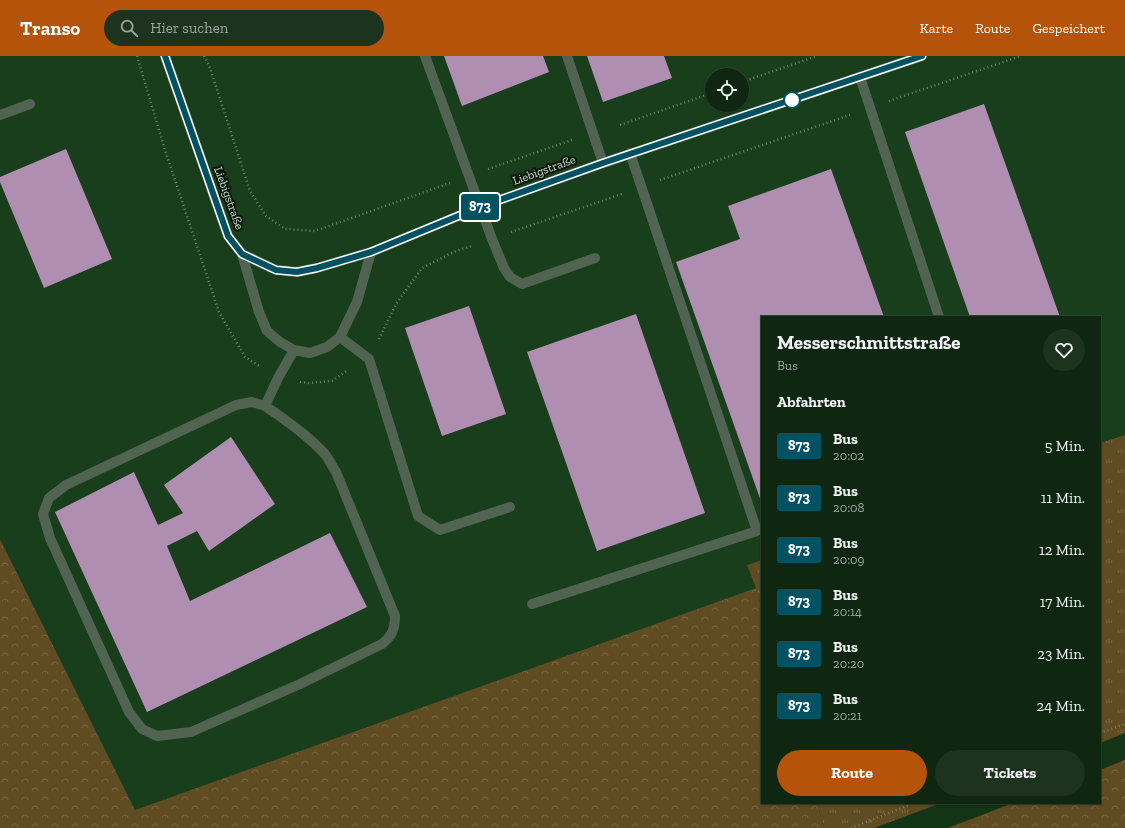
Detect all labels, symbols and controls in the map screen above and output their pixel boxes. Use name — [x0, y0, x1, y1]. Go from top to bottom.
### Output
search box — [104, 10, 384, 46]
text: Transo — [20, 17, 80, 40]
icon: search — [118, 17, 140, 39]
text: Hier suchen — [150, 19, 228, 37]
text: Karte — [920, 20, 953, 37]
text: Route — [975, 20, 1010, 37]
text: Gespeichert — [1032, 20, 1105, 37]
map controls — [705, 68, 749, 112]
button: locate — [705, 68, 749, 112]
unlabelled marker — [783, 91, 801, 109]
street label: Liebigstraße — [511, 152, 578, 188]
street label: Liebigstraße — [211, 165, 247, 232]
line badge: 873 — [457, 194, 503, 220]
text: 873 — [469, 198, 491, 215]
button: heart — [1043, 329, 1085, 371]
text: Messerschmittstraße — [777, 331, 961, 354]
text: Bus — [777, 358, 798, 373]
text: Abfahrten — [777, 393, 846, 411]
text: Bus — [833, 430, 858, 448]
text: 873 — [788, 437, 810, 454]
text: 5 Min. — [1045, 437, 1085, 455]
text: 20:02 — [833, 448, 864, 463]
text: Bus — [833, 482, 858, 500]
text: 873 — [788, 489, 810, 506]
text: 11 Min. — [1041, 489, 1085, 507]
text: 20:08 — [833, 500, 865, 515]
text: Bus — [833, 534, 858, 552]
text: 873 — [788, 541, 810, 558]
text: 12 Min. — [1039, 541, 1085, 559]
text: 20:09 — [833, 552, 865, 567]
text: Bus — [833, 586, 858, 604]
text: 873 — [788, 593, 810, 610]
text: 17 Min. — [1040, 593, 1085, 611]
text: 20:14 — [833, 604, 862, 619]
text: Bus — [833, 638, 858, 656]
text: 873 — [788, 645, 810, 662]
text: 23 Min. — [1037, 645, 1085, 663]
text: 20:20 — [833, 656, 864, 671]
text: Bus — [833, 690, 858, 708]
text: 873 — [788, 697, 810, 714]
text: 24 Min. — [1037, 697, 1085, 715]
text: 20:21 — [833, 708, 862, 723]
button: Route — [777, 750, 927, 796]
button: Tickets — [935, 750, 1085, 796]

